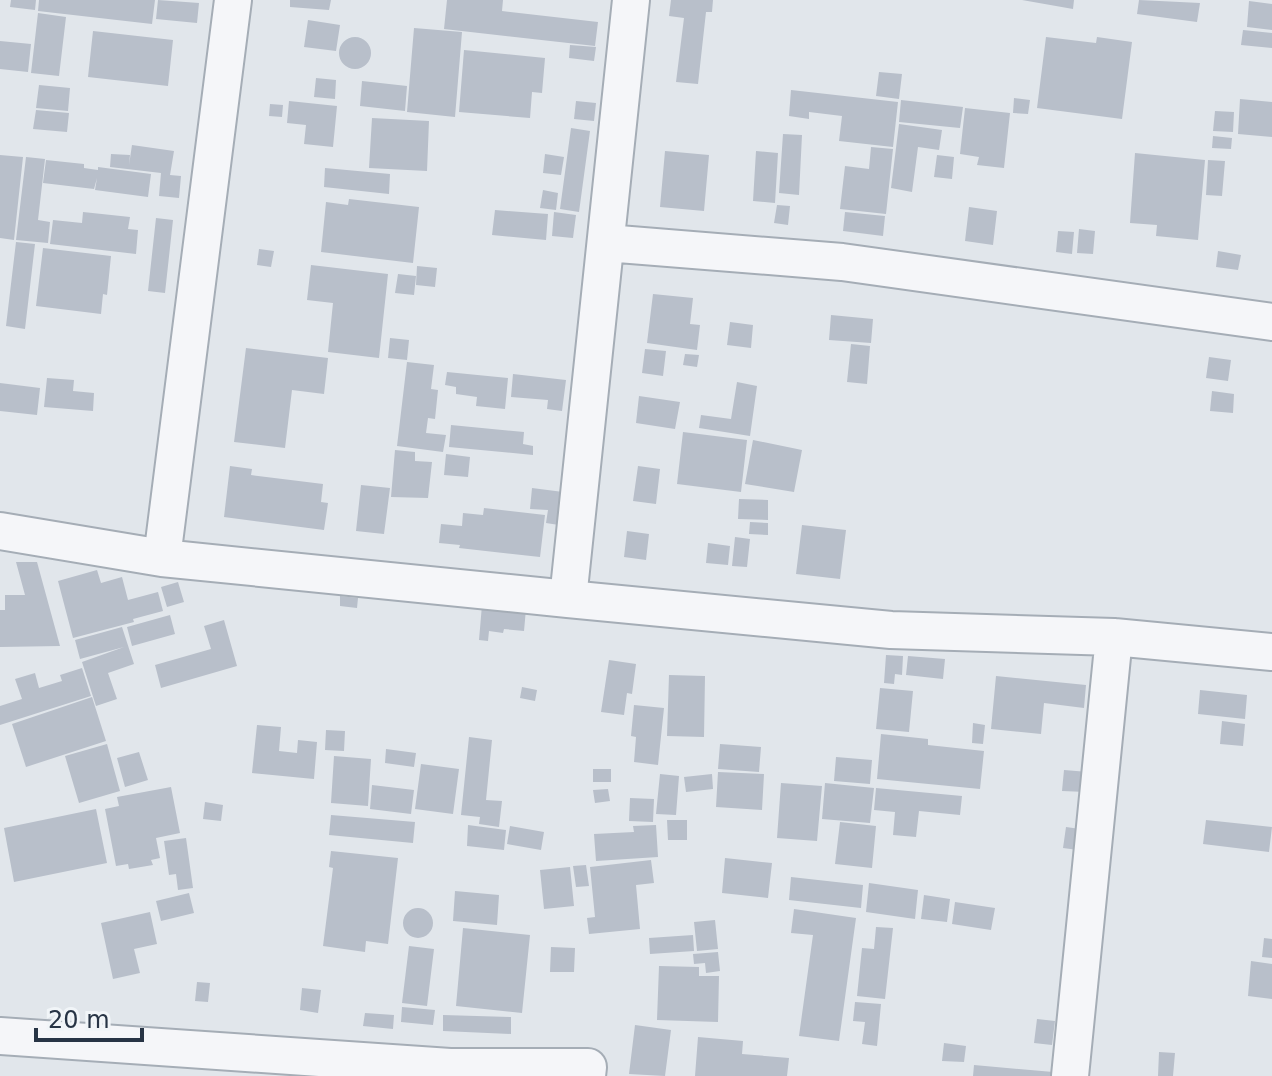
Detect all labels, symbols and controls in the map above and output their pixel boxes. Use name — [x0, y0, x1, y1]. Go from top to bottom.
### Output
scale bar — [36, 992, 142, 1042]
text: 20 m — [48, 1006, 110, 1034]

